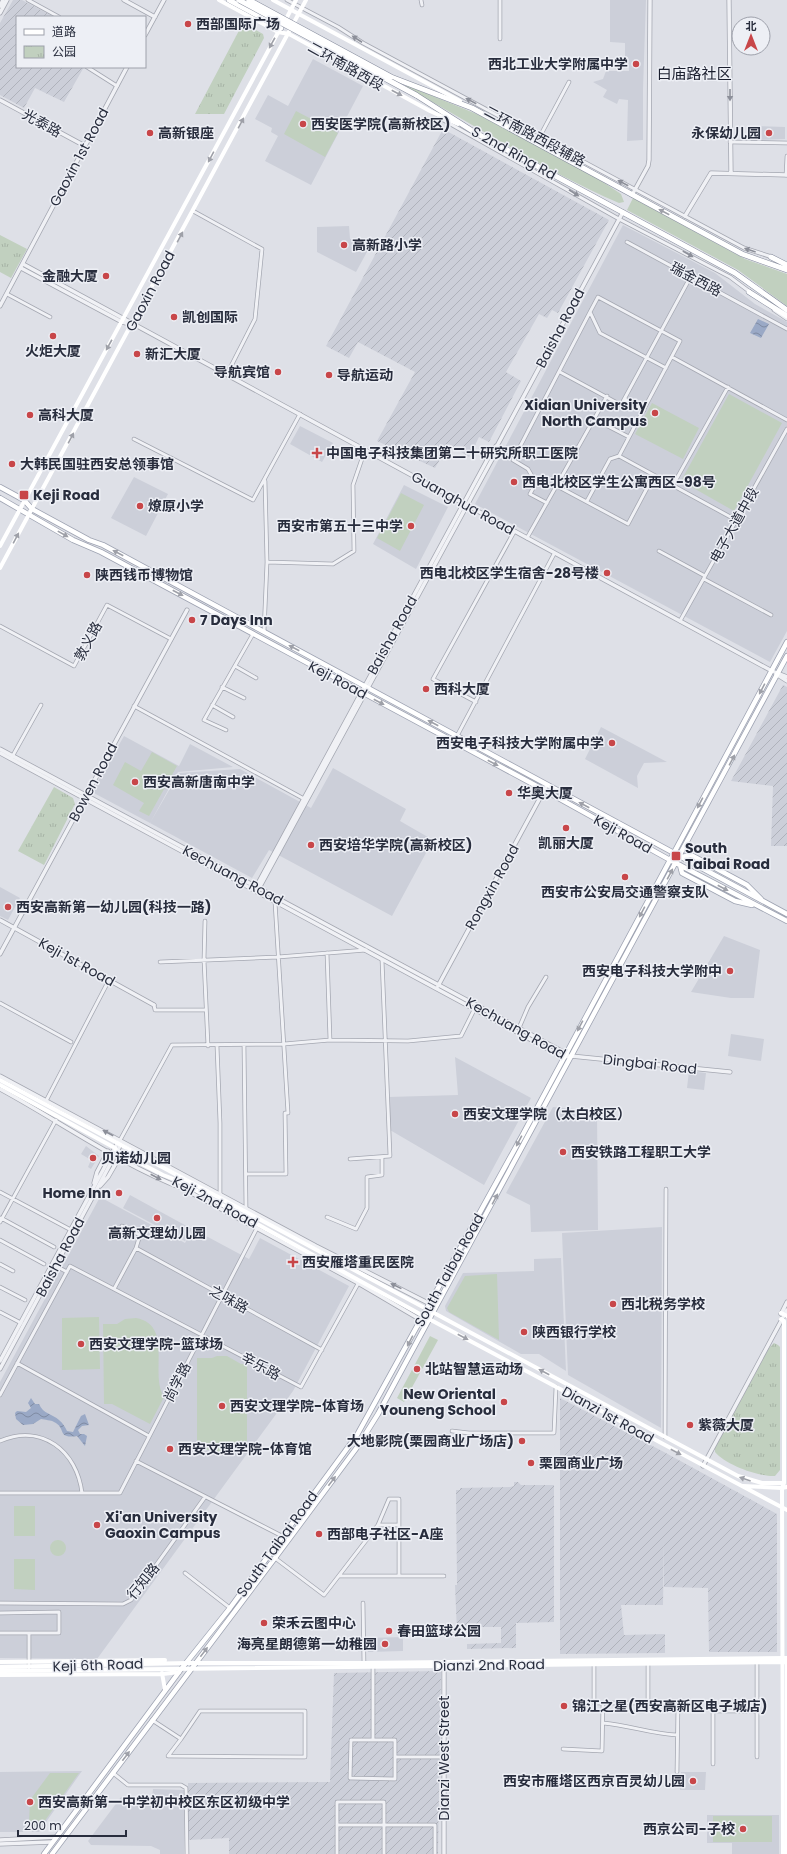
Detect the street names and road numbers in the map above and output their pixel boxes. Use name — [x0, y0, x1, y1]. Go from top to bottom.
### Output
street label: 二环南路西段 — [304, 37, 388, 95]
street label: 二环南路西段辅路 — [481, 101, 589, 171]
street label: 光泰路 — [19, 104, 65, 142]
street label: Gaoxin 1st Road — [45, 104, 113, 210]
street label: S 2nd Ring Rd — [468, 121, 560, 185]
street label: Gaoxin Road — [120, 247, 180, 335]
street label: 瑞金西路 — [667, 257, 725, 301]
street label: Baisha Road — [531, 285, 589, 371]
street label: Guanghua Road — [408, 466, 518, 540]
street label: 电子大道中段 — [705, 483, 763, 567]
street label: Baisha Road — [362, 592, 422, 678]
street label: 敦义路 — [69, 618, 107, 664]
street label: Keji Road — [305, 656, 371, 704]
street label: Bowen Road — [64, 739, 122, 825]
street label: Keji Road — [590, 810, 656, 858]
street label: Kechuang Road — [179, 840, 287, 910]
street label: Rongxin Road — [460, 841, 524, 933]
street label: Keji 1st Road — [35, 933, 119, 991]
street label: Kechuang Road — [462, 992, 570, 1064]
street label: Dingbai Road — [602, 1049, 698, 1079]
street label: Keji 2nd Road — [169, 1171, 261, 1233]
street label: South Taibai Road — [409, 1210, 489, 1330]
street label: Baisha Road — [31, 1214, 89, 1300]
street label: 之味路 — [206, 1280, 252, 1318]
street label: 辛乐路 — [238, 1347, 284, 1385]
street label: 尚学路 — [159, 1359, 195, 1405]
street label: Dianzi 1st Road — [558, 1381, 658, 1449]
street label: South Taibai Road — [232, 1487, 322, 1601]
street label: 行知路 — [122, 1558, 164, 1604]
street label: Keji 6th Road — [52, 1653, 144, 1677]
street label: Dianzi 2nd Road — [433, 1654, 545, 1676]
street label: Dianzi West Street — [434, 1696, 454, 1820]

